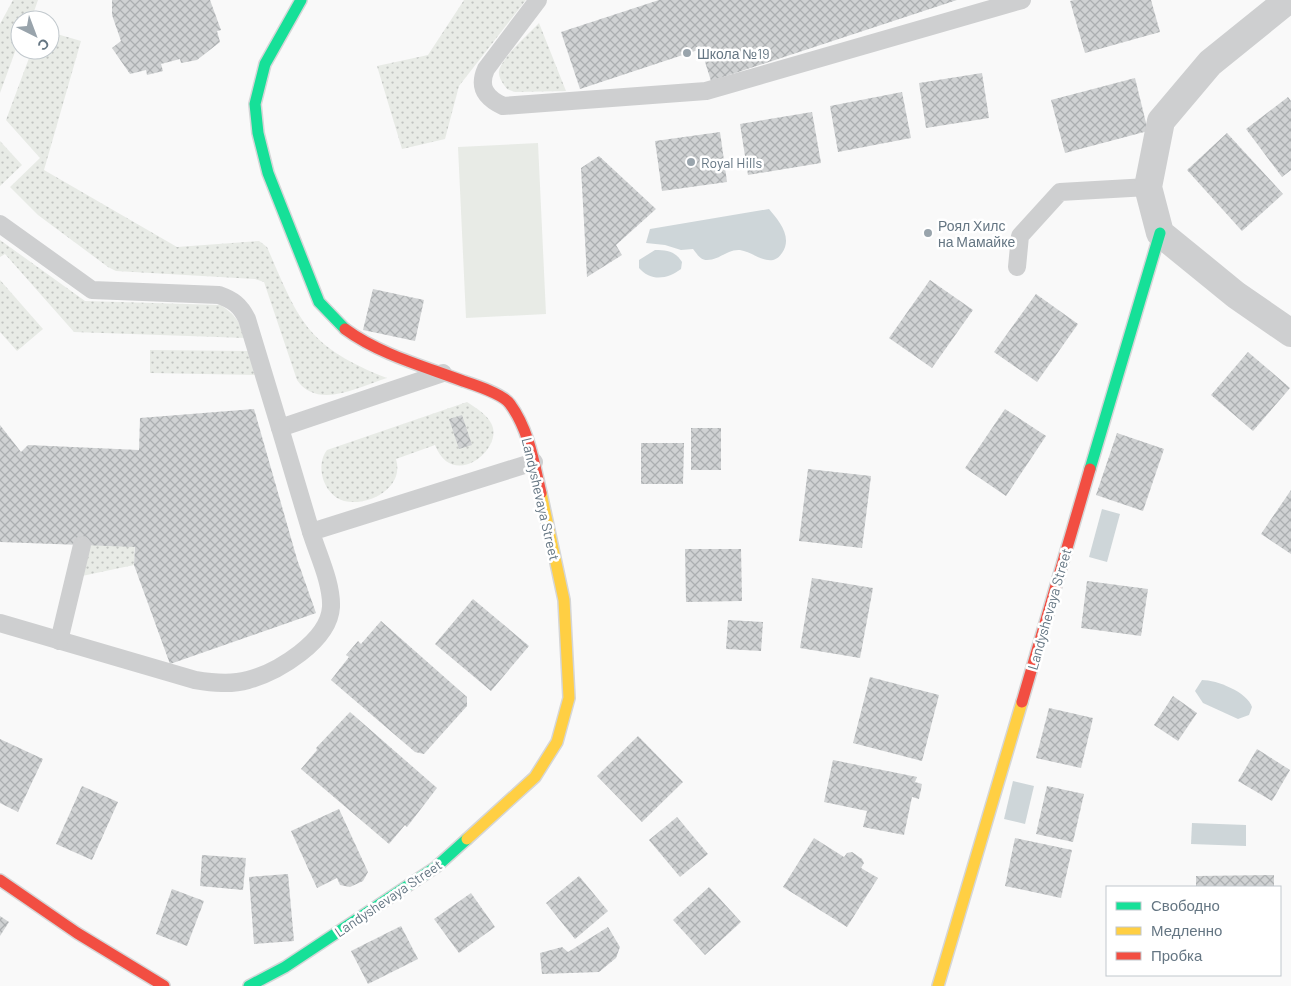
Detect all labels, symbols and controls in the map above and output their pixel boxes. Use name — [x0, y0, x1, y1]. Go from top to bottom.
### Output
north arrow — [10, 10, 60, 60]
text: С — [35, 35, 53, 55]
place label: Школа №19 — [697, 45, 770, 62]
marker: Школа №19 — [681, 47, 693, 59]
place label: Royal Hills — [701, 154, 763, 171]
marker: Royal Hills — [685, 156, 697, 168]
place label: Роял Хилс на Мамайке — [938, 217, 1015, 250]
marker: Роял Хилс на Мамайке — [922, 227, 934, 239]
street label: Landyshevaya Street — [519, 436, 563, 562]
street label: Landyshevaya Street — [1024, 546, 1074, 672]
street label: Landyshevaya Street — [331, 856, 445, 940]
legend — [1106, 886, 1281, 976]
text: Свободно — [1151, 896, 1220, 914]
text: Медленно — [1151, 921, 1222, 939]
text: Пробка — [1151, 946, 1203, 964]

